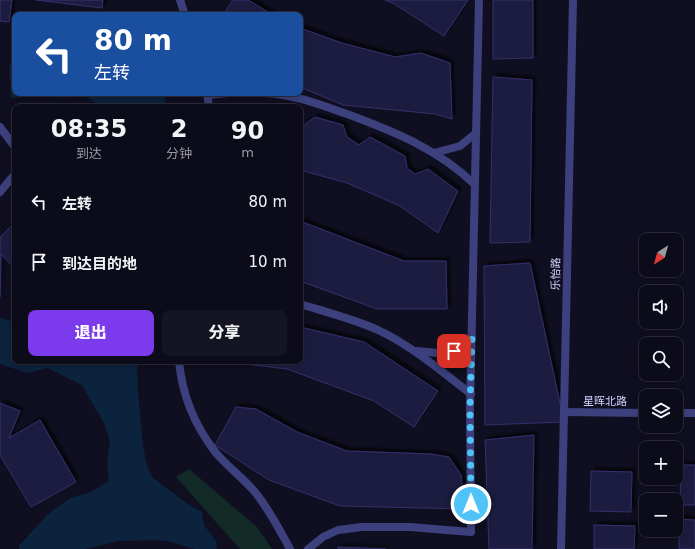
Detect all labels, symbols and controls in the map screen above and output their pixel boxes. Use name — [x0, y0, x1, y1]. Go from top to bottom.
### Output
text: 80 m — [94, 24, 172, 57]
icon: left — [28, 28, 80, 80]
text: 左转 — [94, 62, 130, 83]
text: 08:35 — [51, 115, 127, 143]
text: 2 — [171, 115, 187, 143]
text: 90 — [231, 117, 264, 145]
text: m — [241, 145, 254, 160]
text: 到达 — [76, 146, 102, 161]
text: 分钟 — [166, 146, 192, 161]
icon: left — [28, 191, 50, 213]
text: 80 m — [249, 193, 287, 211]
text: 左转 — [62, 195, 92, 213]
north arrow — [639, 233, 683, 277]
map controls — [639, 233, 683, 537]
icon: arrive — [28, 251, 50, 273]
text: 10 m — [249, 253, 287, 271]
text: 到达目的地 — [62, 255, 137, 273]
street label: 乐怡路 — [549, 257, 563, 291]
button: sound — [639, 285, 683, 329]
button: 退出 — [28, 310, 154, 356]
button: 分享 — [162, 310, 287, 356]
pin — [437, 334, 471, 368]
button: search — [639, 337, 683, 381]
icon: arrive — [443, 340, 465, 362]
button: layers — [639, 389, 683, 433]
street label: 星晖北路 — [583, 395, 627, 408]
button: + — [639, 441, 683, 485]
position arrow — [450, 483, 492, 525]
button: − — [639, 493, 683, 537]

